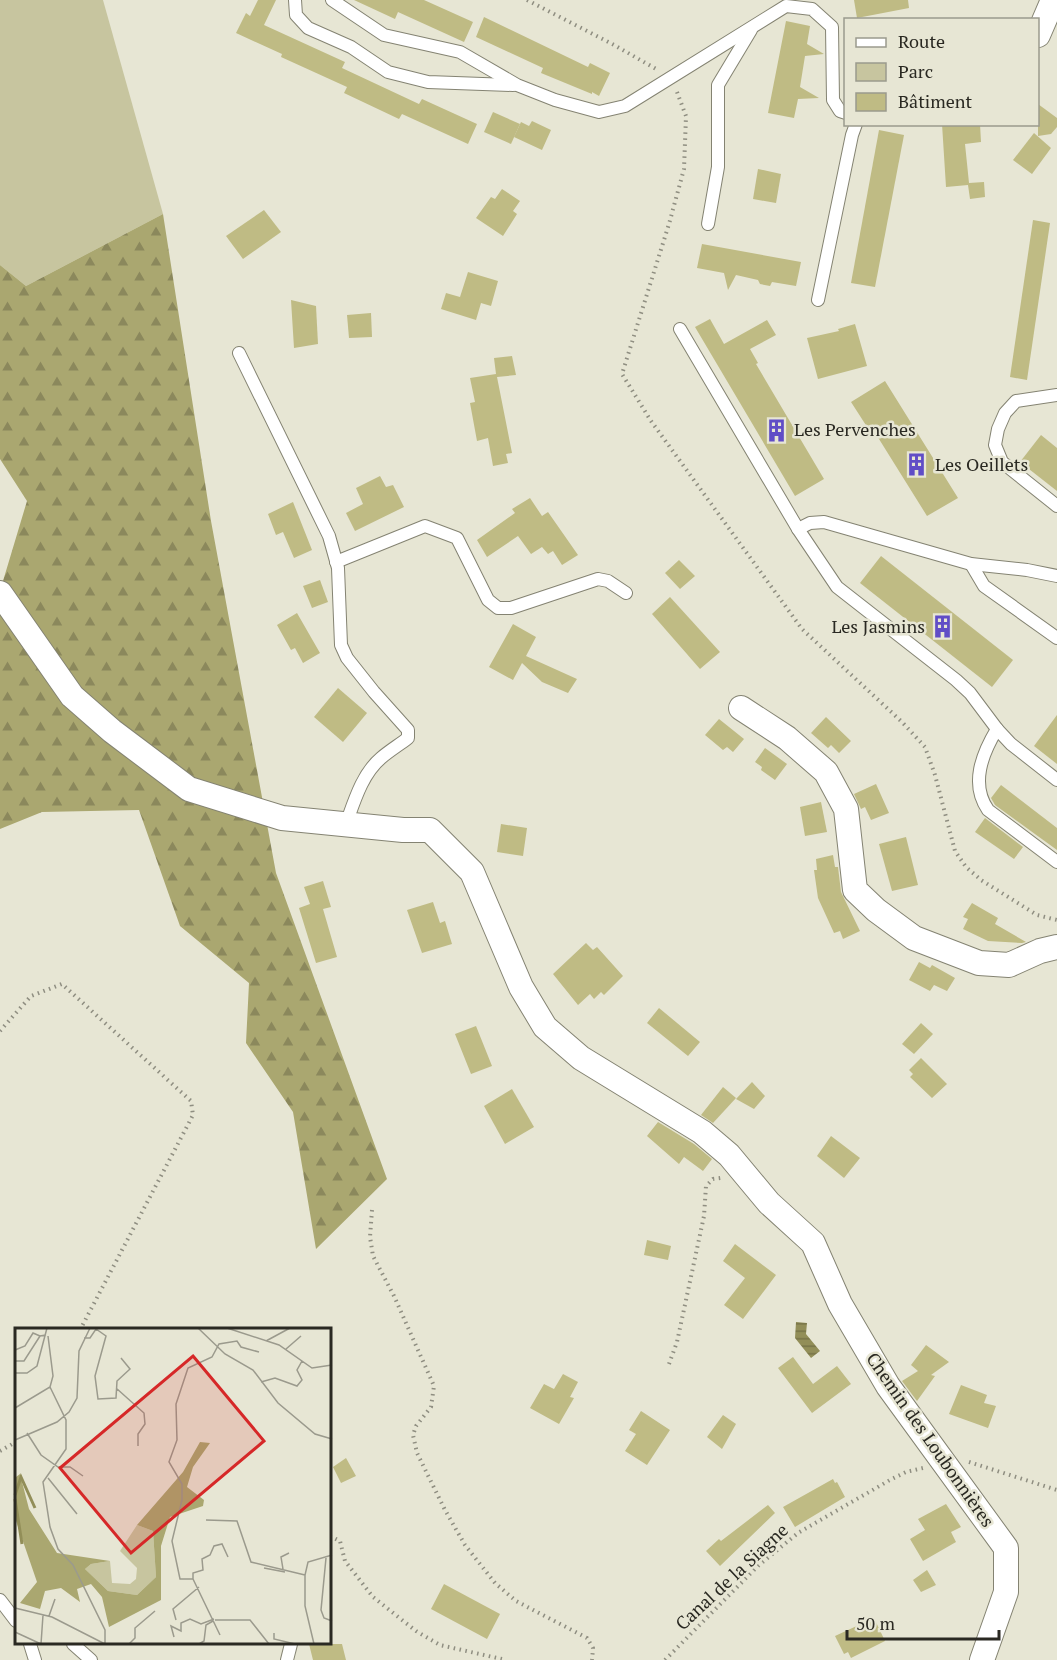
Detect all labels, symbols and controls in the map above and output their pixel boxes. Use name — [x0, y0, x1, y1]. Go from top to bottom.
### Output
legend — [844, 18, 1039, 126]
text: Route — [898, 29, 945, 53]
text: Parc — [898, 59, 933, 83]
text: Bâtiment — [898, 89, 973, 113]
building icon: Les Pervenches — [763, 417, 789, 443]
place label: Les Pervenches — [794, 417, 916, 441]
building icon: Les Oeillets — [904, 452, 930, 478]
place label: Les Oeillets — [935, 452, 1028, 476]
place label: Les Jasmins — [831, 614, 925, 638]
building icon: Les Jasmins — [930, 614, 956, 640]
inset map — [15, 1328, 332, 1645]
street label: Chemin des Loubonnières — [861, 1347, 1000, 1532]
street label: Canal de la Siagne — [670, 1518, 793, 1635]
scale bar — [847, 1603, 998, 1641]
text: 50 m — [856, 1611, 896, 1635]

